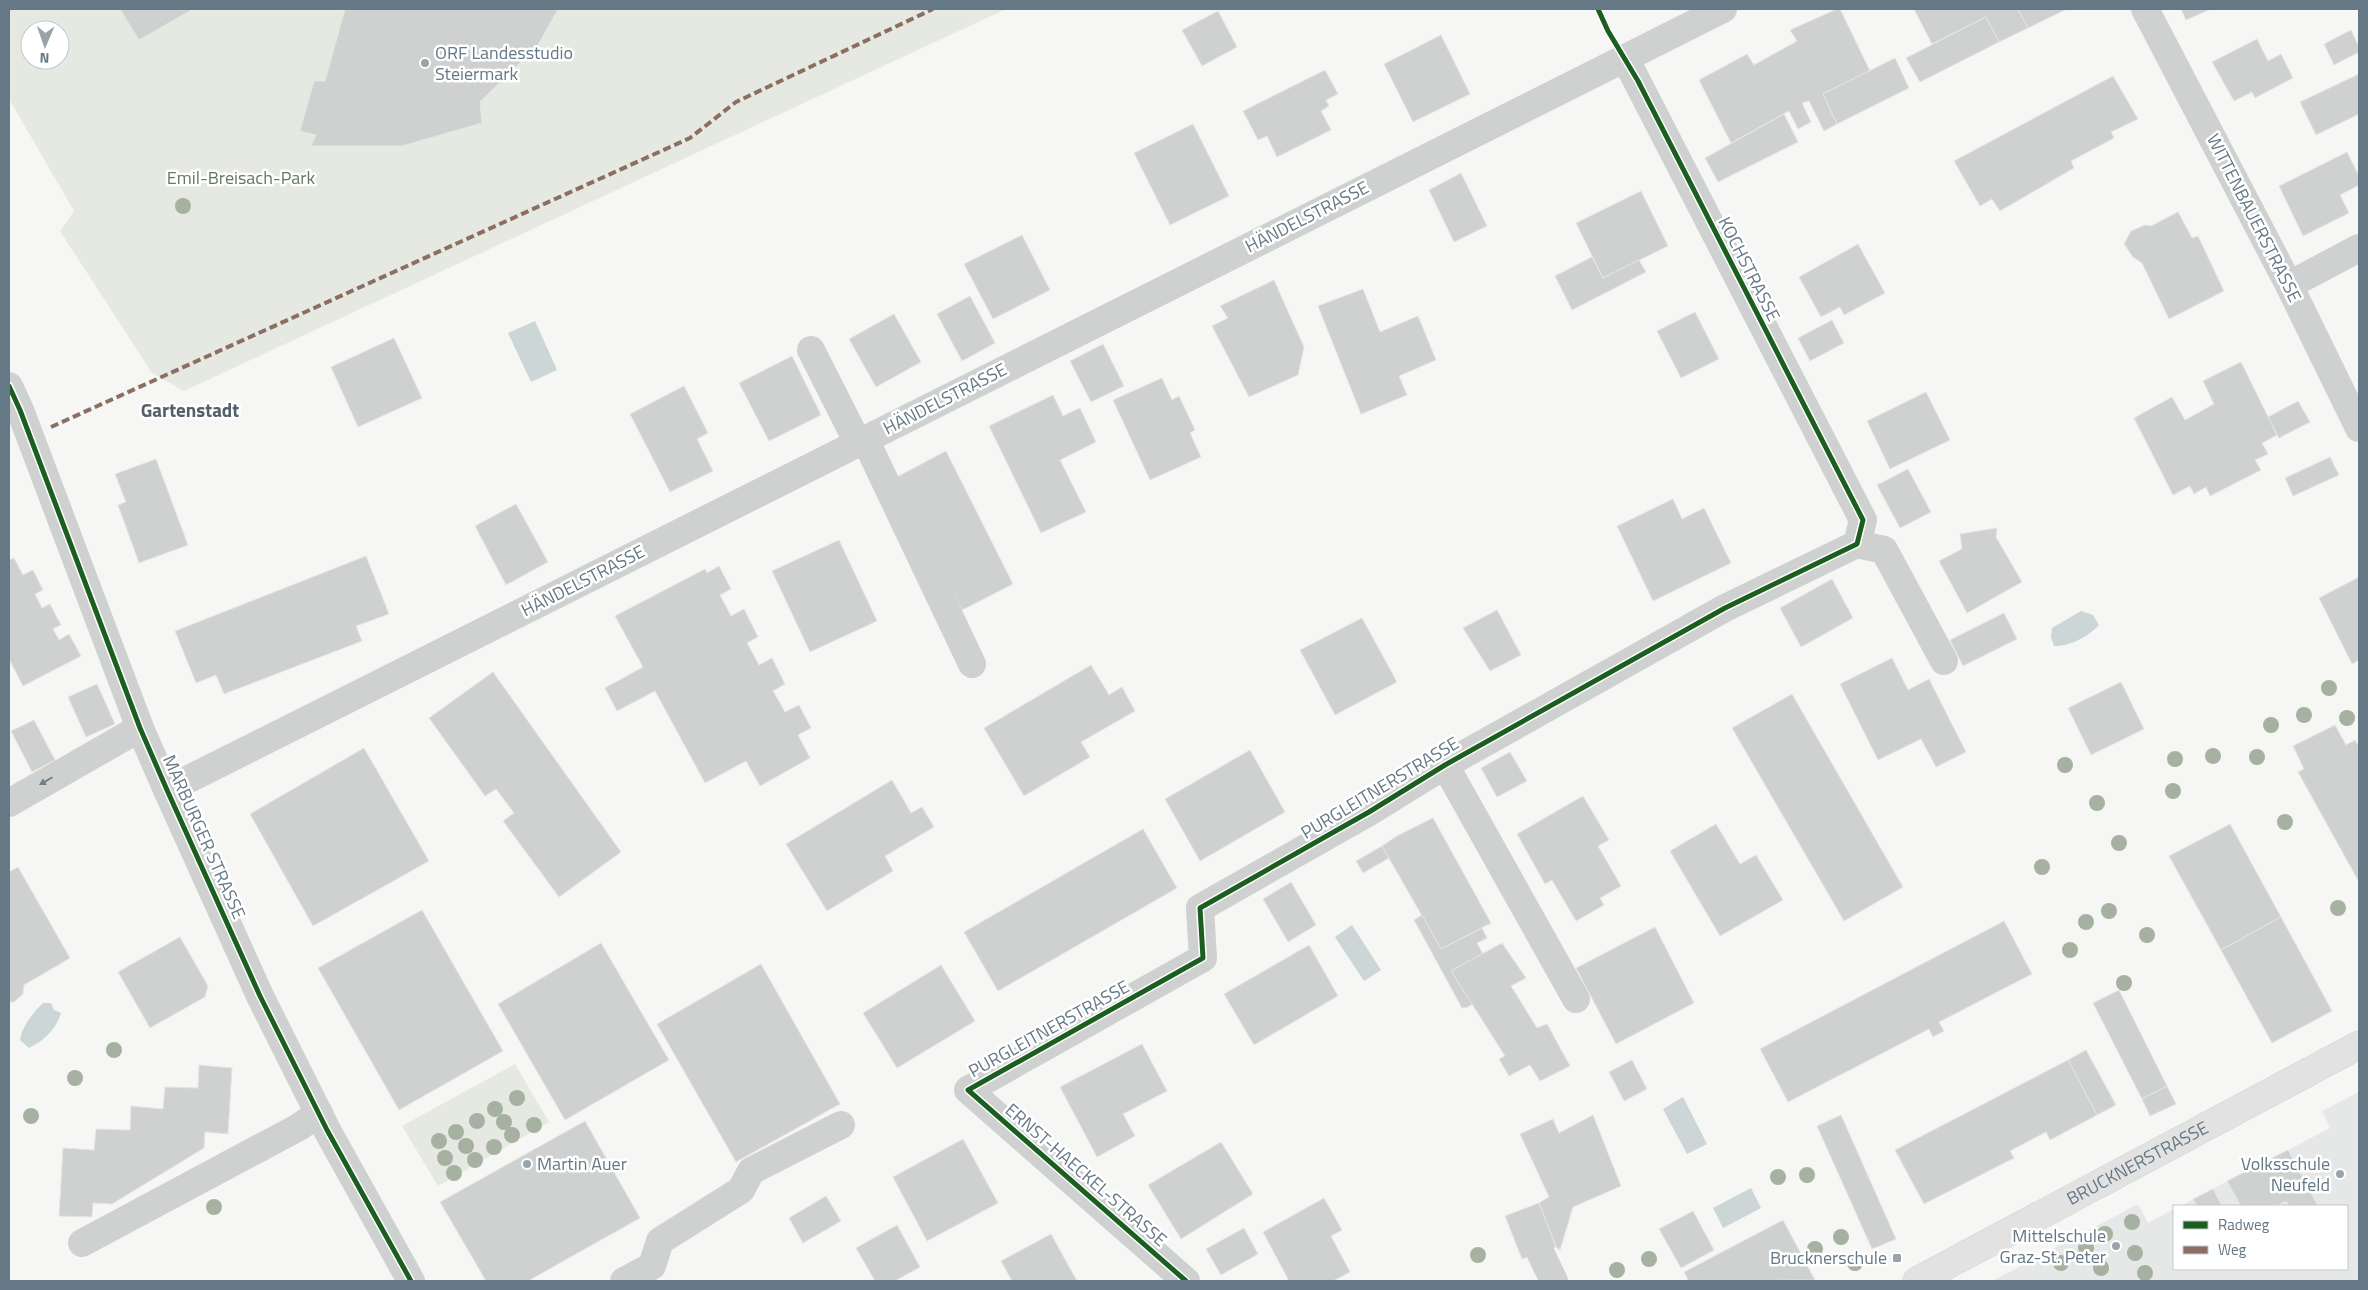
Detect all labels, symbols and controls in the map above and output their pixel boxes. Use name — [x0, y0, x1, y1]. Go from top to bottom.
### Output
north arrow — [20, 20, 70, 70]
place label: ORF Landesstudio Steiermark — [435, 39, 573, 87]
text: N — [39, 48, 50, 69]
marker: ORF Landesstudio Steiermark — [419, 57, 431, 69]
street label: WITTENBAUERSTRASSE — [2200, 129, 2309, 307]
park label: Emil-Breisach-Park — [167, 164, 316, 191]
street label: HÄNDELSTRASSE — [1240, 174, 1373, 259]
street label: KOCHSTRASSE — [1712, 212, 1787, 326]
street label: HÄNDELSTRASSE — [878, 356, 1011, 441]
district label: Gartenstadt — [141, 395, 239, 424]
street label: HÄNDELSTRASSE — [516, 538, 649, 623]
street label: PURGLEITNERSTRASSE — [1295, 730, 1464, 846]
street label: MARBURGER STRASSE — [156, 750, 253, 923]
one-way arrow — [39, 777, 52, 786]
street label: PURGLEITNERSTRASSE — [963, 973, 1134, 1084]
street label: ERNST-HAECKEL-STRASSE — [999, 1097, 1173, 1253]
street label: BRUCKNERSTRASSE — [2062, 1114, 2213, 1212]
place label: Martin Auer — [537, 1150, 627, 1177]
place label: Volksschule Neufeld — [2241, 1150, 2330, 1198]
marker: Martin Auer — [521, 1158, 533, 1170]
marker: Volksschule Neufeld — [2334, 1168, 2346, 1180]
legend — [2173, 1205, 2348, 1270]
text: Radweg — [2218, 1213, 2270, 1236]
place label: Mittelschule Graz-St. Peter — [2000, 1222, 2106, 1270]
text: Weg — [2218, 1238, 2247, 1261]
marker: Mittelschule Graz-St. Peter — [2110, 1240, 2122, 1252]
place label: Brucknerschule — [1770, 1244, 1887, 1271]
marker: Brucknerschule — [1891, 1252, 1903, 1264]

